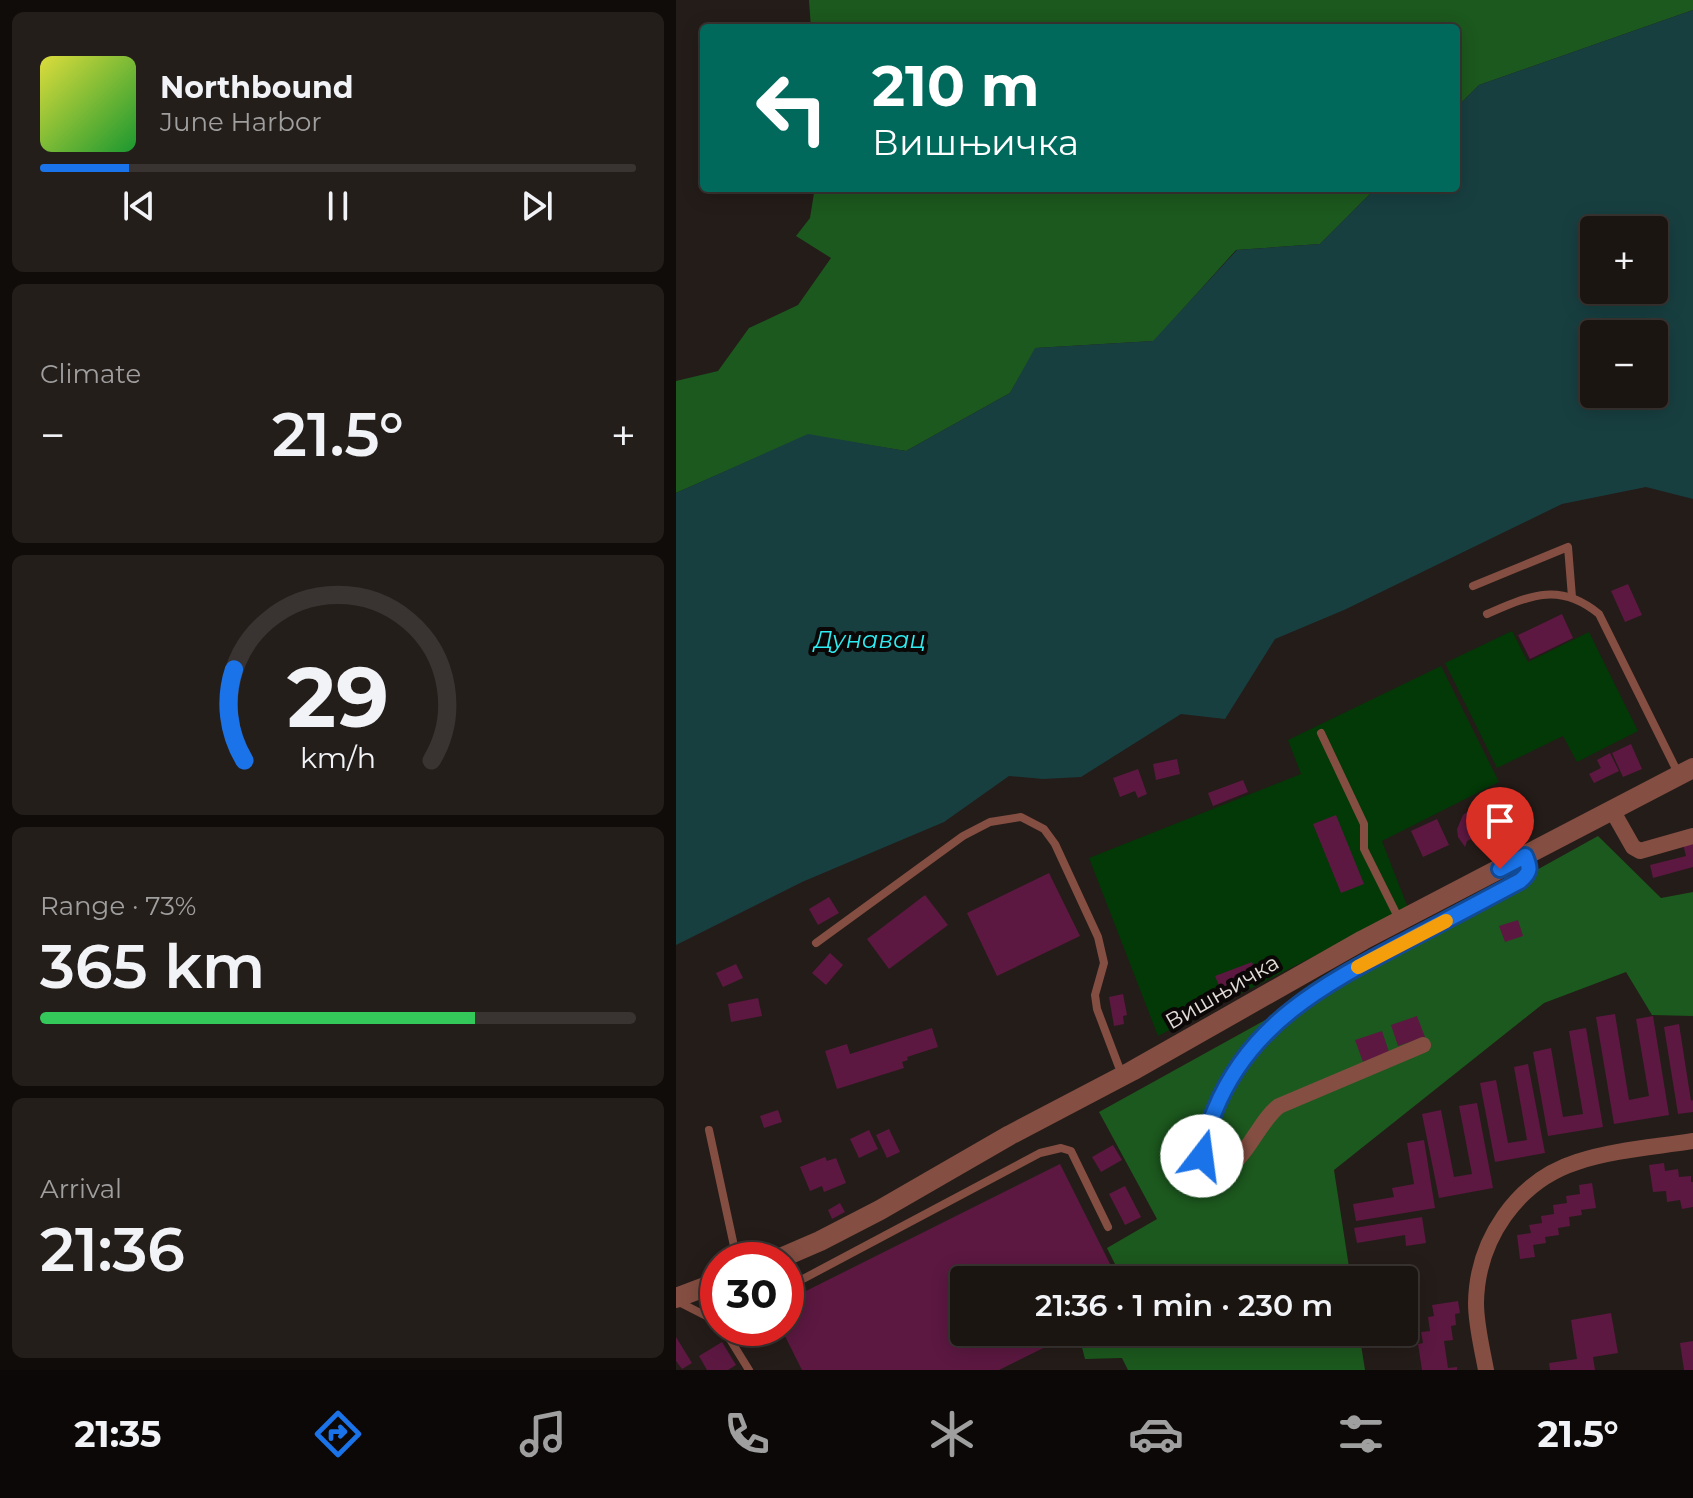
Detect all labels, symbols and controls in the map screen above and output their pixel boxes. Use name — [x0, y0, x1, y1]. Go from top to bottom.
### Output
text: 210 m — [872, 52, 1040, 120]
icon: left — [740, 56, 844, 160]
text: Northbound — [160, 69, 354, 106]
text: June Harbor — [160, 106, 322, 138]
text: Вишњичка — [872, 120, 1079, 164]
icon: previous — [117, 184, 161, 228]
icon: pause — [316, 184, 360, 228]
icon: next — [515, 184, 559, 228]
map controls — [1580, 216, 1668, 408]
button: + — [1580, 216, 1668, 304]
button: − — [1580, 320, 1668, 408]
text: Climate — [40, 358, 141, 390]
text: 21.5° — [272, 398, 404, 471]
text: − — [40, 408, 65, 462]
text: + — [611, 408, 636, 462]
water label: Дунавац — [812, 625, 926, 654]
text: 29 — [287, 646, 389, 748]
text: km/h — [300, 740, 376, 775]
pin — [1466, 787, 1534, 869]
icon: arrive — [1478, 799, 1522, 843]
text: Range · 73% — [40, 890, 196, 922]
text: 365 km — [40, 930, 265, 1003]
street label: Вишњичка — [1160, 949, 1284, 1035]
position arrow — [1160, 1114, 1244, 1198]
text: Arrival — [40, 1173, 122, 1205]
text: 21:36 — [40, 1213, 185, 1286]
speed limit sign: 30 — [700, 1242, 804, 1346]
text: 21:36 · 1 min · 230 m — [1035, 1287, 1333, 1324]
icon: directions — [310, 1406, 366, 1462]
icon: music — [515, 1406, 571, 1462]
icon: phone — [719, 1406, 775, 1462]
icon: climate — [924, 1406, 980, 1462]
icon: car — [1128, 1406, 1184, 1462]
icon: filters — [1333, 1406, 1389, 1462]
text: 21:35 — [74, 1412, 161, 1456]
text: 21.5° — [1538, 1412, 1619, 1456]

